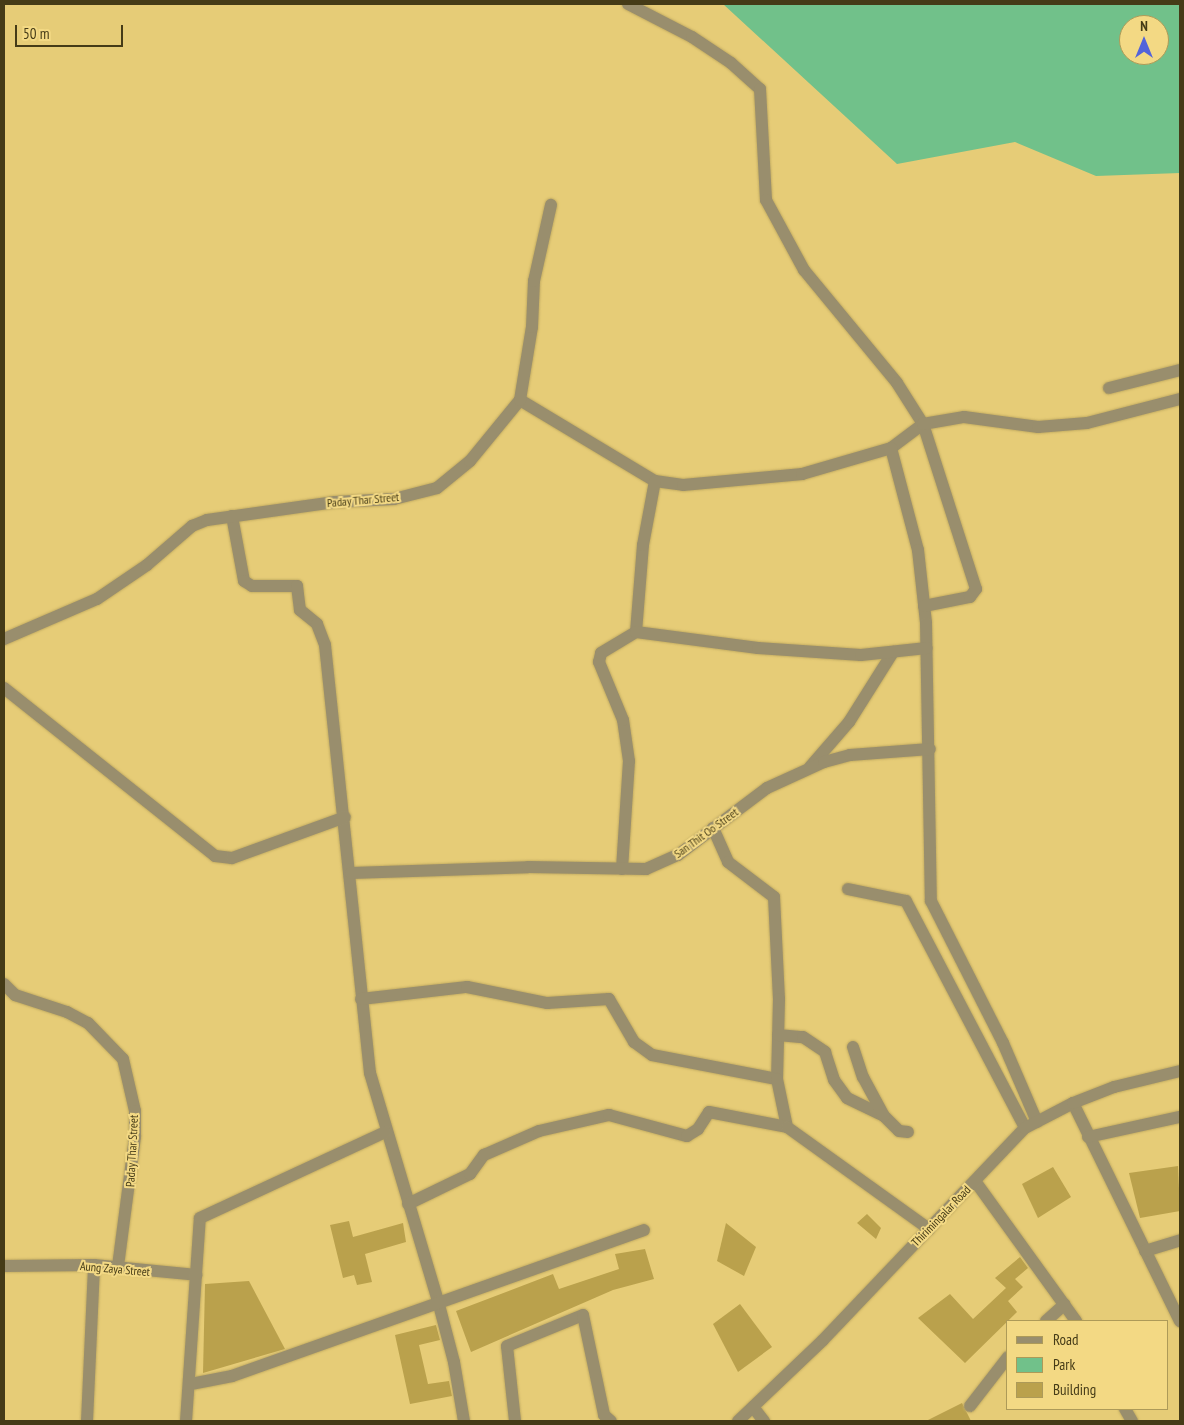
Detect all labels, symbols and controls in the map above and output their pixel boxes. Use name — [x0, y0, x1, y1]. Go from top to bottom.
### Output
scale bar — [18, 15, 125, 47]
north arrow — [1119, 15, 1169, 65]
text: N — [1140, 17, 1148, 35]
text: 50 m — [23, 24, 49, 43]
street label: Paday Thar Street — [326, 490, 400, 510]
street label: San Thit Oo Street — [671, 805, 741, 861]
street label: Paday Thar Street — [123, 1114, 141, 1188]
street label: Thirimingalar Road — [908, 1183, 974, 1249]
street label: Aung Zaya Street — [79, 1259, 151, 1279]
legend — [1006, 1320, 1169, 1410]
text: Road — [1053, 1330, 1079, 1349]
text: Park — [1053, 1355, 1075, 1374]
text: Building — [1053, 1380, 1096, 1399]

